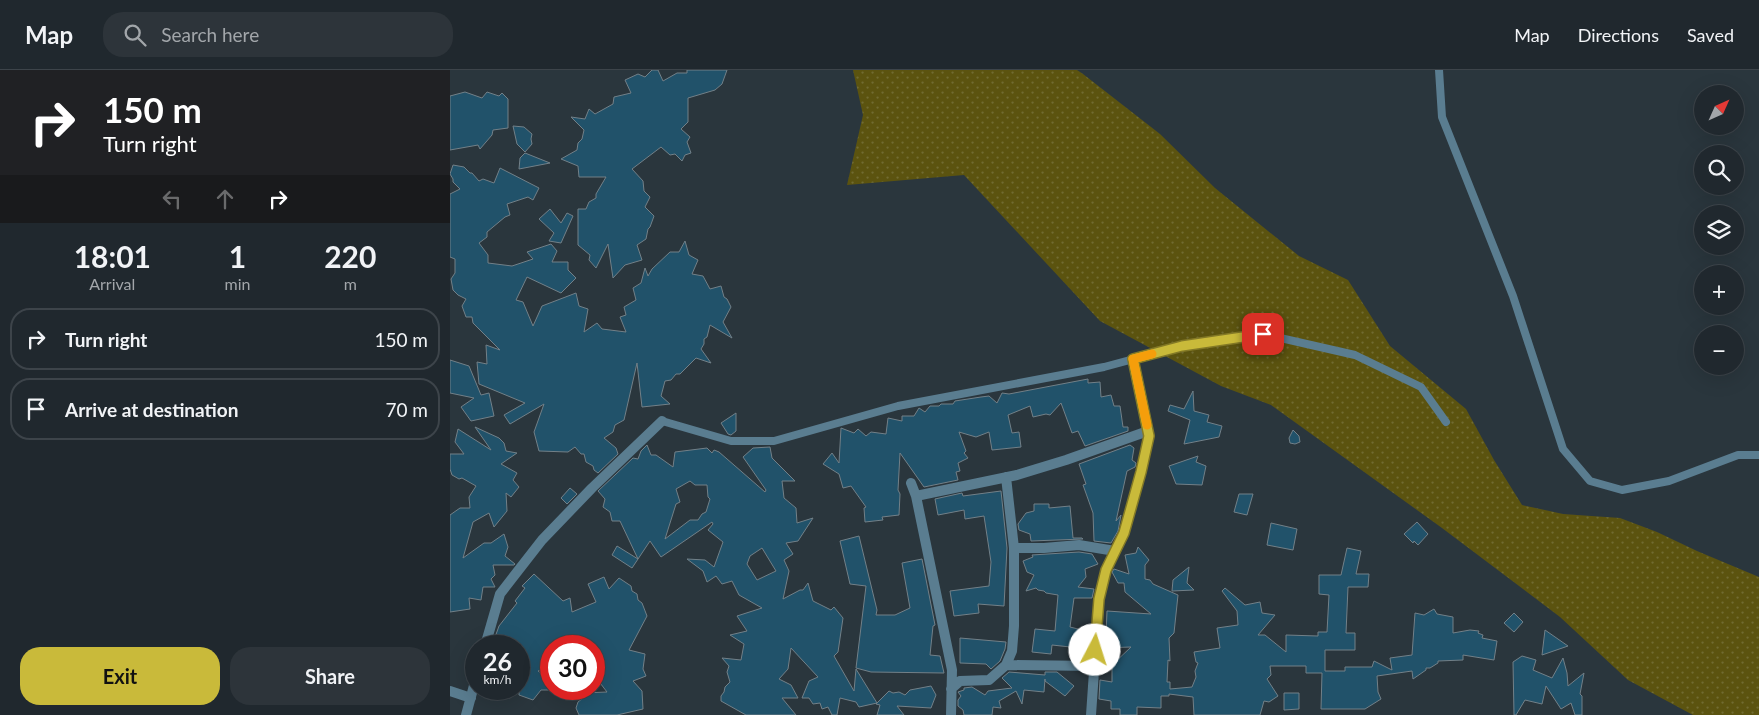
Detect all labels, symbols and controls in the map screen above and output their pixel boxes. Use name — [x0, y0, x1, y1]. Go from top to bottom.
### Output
search box — [103, 12, 453, 57]
text: Map — [25, 20, 73, 49]
icon: search — [121, 21, 149, 49]
text: Search here — [161, 23, 259, 46]
text: Map — [1514, 24, 1550, 46]
text: Directions — [1578, 24, 1659, 46]
text: Saved — [1687, 24, 1734, 46]
north arrow — [1694, 85, 1744, 135]
map controls — [1694, 85, 1744, 375]
text: 150 m — [103, 88, 202, 130]
icon: right — [20, 90, 85, 155]
text: Turn right — [103, 130, 197, 157]
button: search — [1694, 145, 1744, 195]
icon: left — [158, 185, 186, 213]
icon: ahead — [211, 185, 239, 213]
icon: right — [264, 185, 292, 213]
button: layers — [1694, 205, 1744, 255]
text: 18:01 — [74, 238, 151, 274]
text: 1 — [229, 238, 246, 274]
text: 220 — [324, 238, 376, 274]
button: + — [1694, 265, 1744, 315]
text: Arrival — [89, 274, 135, 293]
text: min — [225, 274, 251, 293]
text: m — [344, 274, 357, 293]
pin — [1242, 313, 1284, 355]
icon: arrive — [1249, 320, 1277, 348]
icon: right — [22, 325, 50, 353]
button: − — [1694, 325, 1744, 375]
text: Turn right — [65, 328, 147, 351]
text: 150 m — [374, 328, 428, 351]
icon: arrive — [22, 395, 50, 423]
text: Arrive at destination — [65, 398, 238, 421]
text: 70 m — [385, 398, 428, 421]
position arrow — [1068, 623, 1120, 675]
speed limit sign: 30 — [540, 635, 605, 700]
text: 26 — [483, 646, 512, 676]
button: Exit — [20, 647, 220, 705]
button: Share — [230, 647, 430, 705]
text: km/h — [483, 672, 512, 687]

